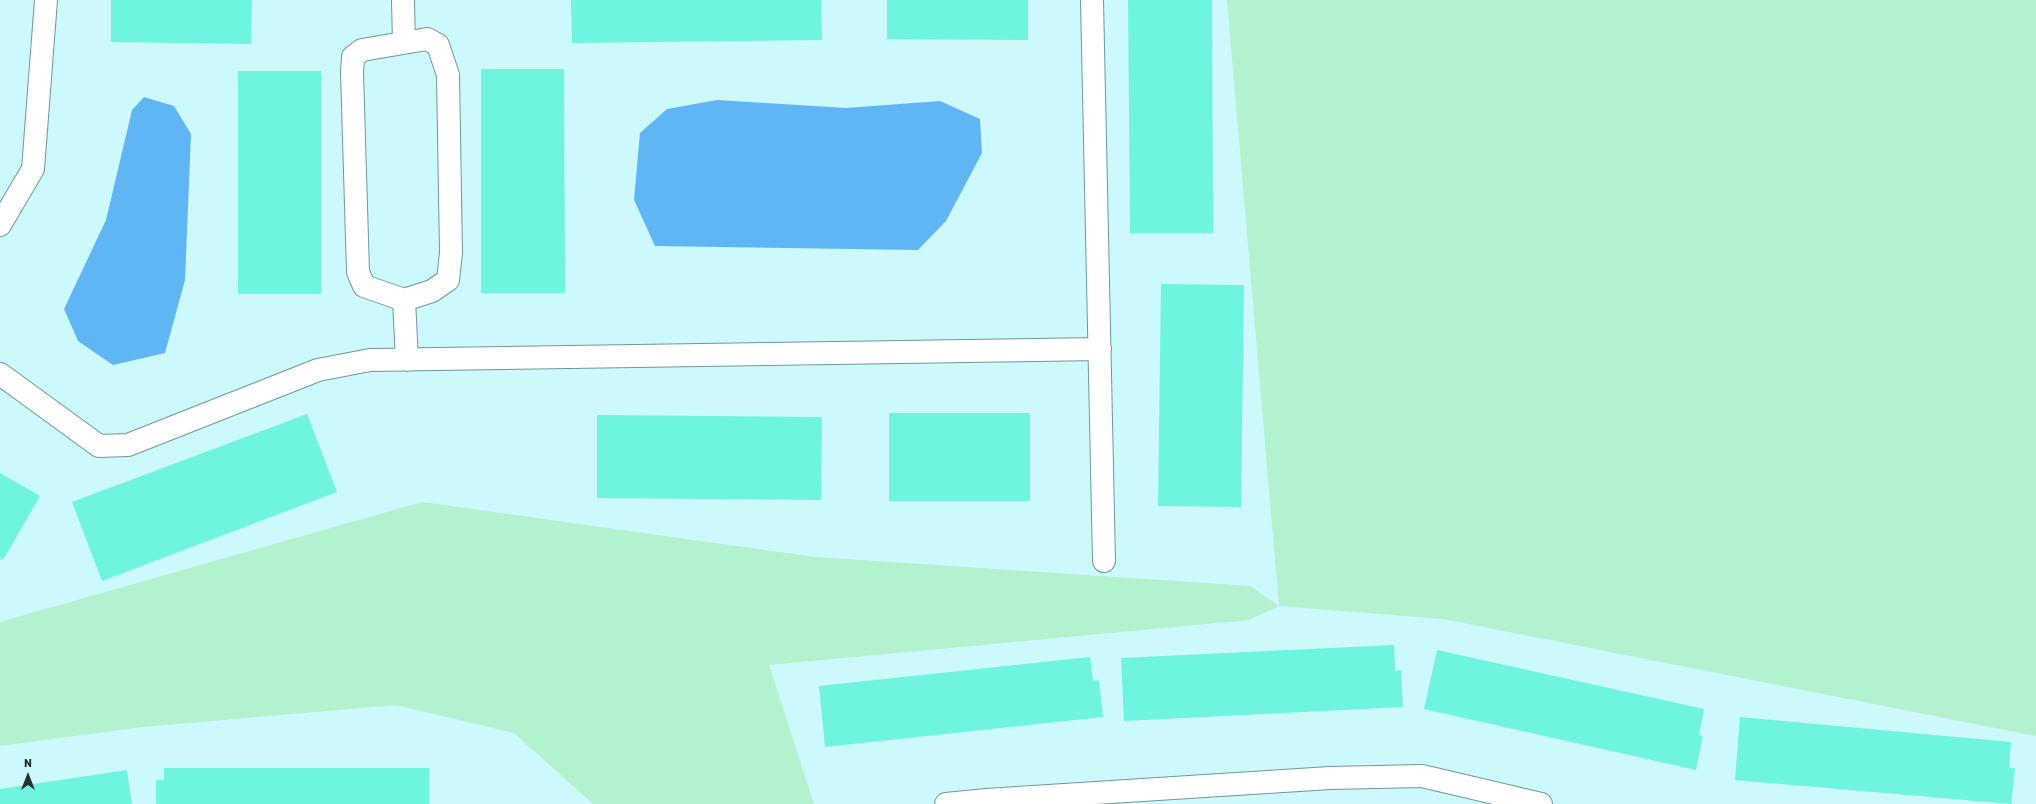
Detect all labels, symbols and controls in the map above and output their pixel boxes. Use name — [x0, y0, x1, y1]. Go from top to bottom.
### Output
north arrow — [8, 756, 48, 796]
text: N — [24, 757, 32, 770]

